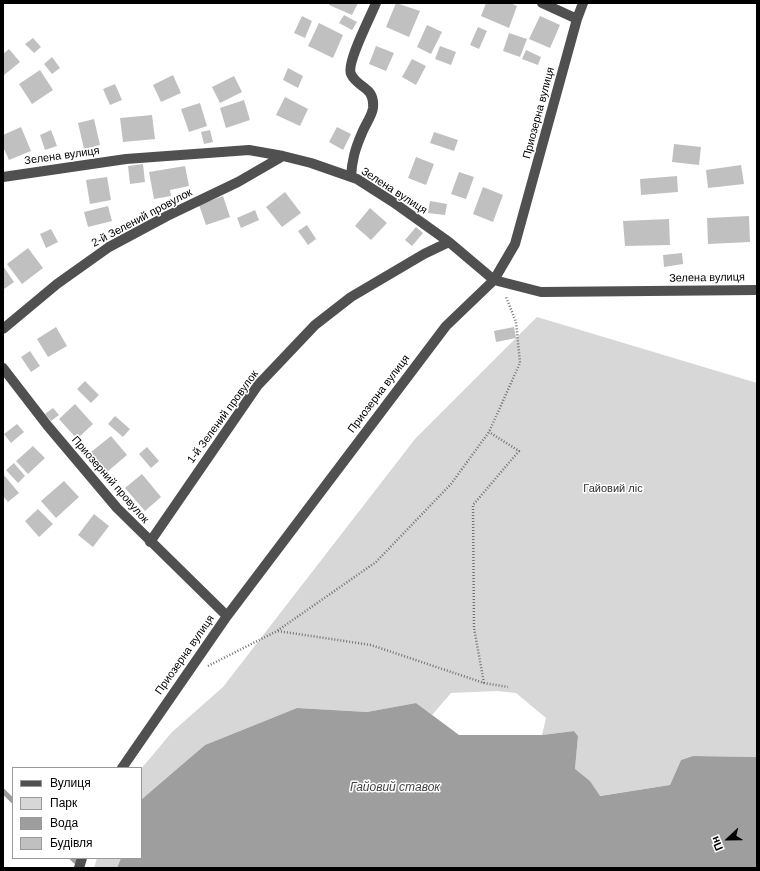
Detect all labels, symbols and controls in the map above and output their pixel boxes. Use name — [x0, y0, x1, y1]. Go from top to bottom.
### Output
street label: Приозерна вулиця — [520, 66, 558, 160]
street label: Зелена вулиця — [24, 144, 100, 168]
street label: Зелена вулиця — [359, 165, 429, 217]
street label: 2-й Зелений провулок — [90, 186, 194, 250]
street label: Зелена вулиця — [669, 271, 745, 285]
street label: Приозерна вулиця — [345, 352, 413, 436]
street label: 1-й Зелений провулок — [185, 368, 261, 466]
street label: Приозерний провулок — [69, 434, 151, 526]
park label: Гайовий ліс — [583, 482, 643, 496]
street label: Приозерна вулиця — [153, 613, 217, 697]
legend — [12, 767, 142, 859]
text: Вулиця — [50, 776, 91, 790]
water label: Гайовий ставок — [350, 781, 440, 795]
text: Парк — [50, 796, 77, 810]
text: Вода — [50, 816, 78, 830]
north arrow — [708, 819, 748, 859]
text: Пн — [709, 834, 725, 852]
text: Будівля — [50, 836, 92, 850]

